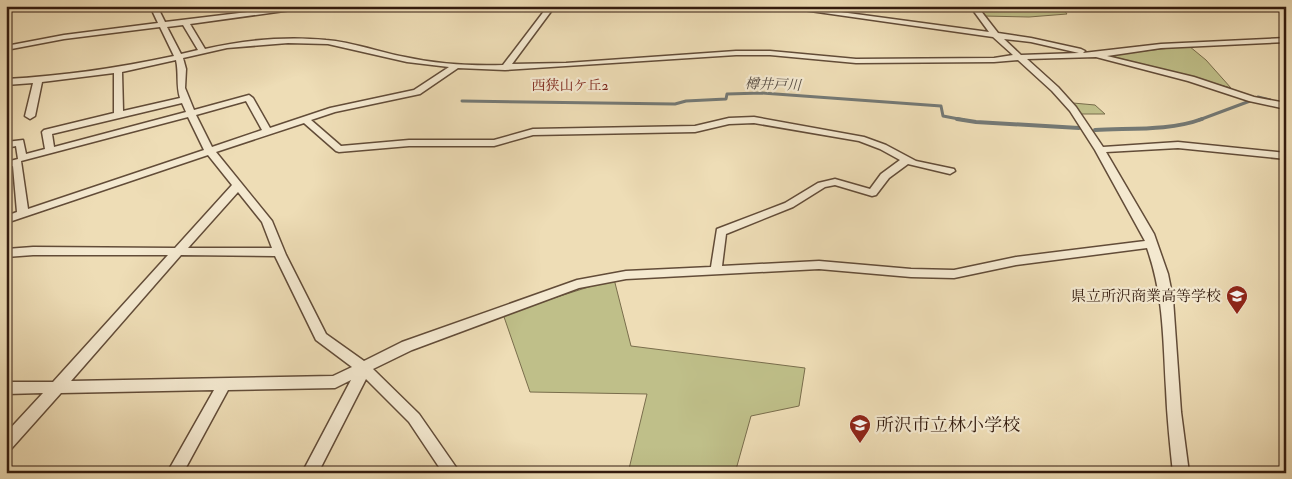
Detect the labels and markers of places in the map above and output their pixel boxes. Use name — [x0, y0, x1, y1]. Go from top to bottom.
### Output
school or university icon: 県立所沢商業高等学校 — [1225, 284, 1249, 315]
place label: 県立所沢商業高等学校 — [1071, 287, 1221, 306]
school or university icon: 所沢市立林小学校 — [848, 413, 872, 444]
place label: 所沢市立林小学校 — [876, 414, 1020, 437]

